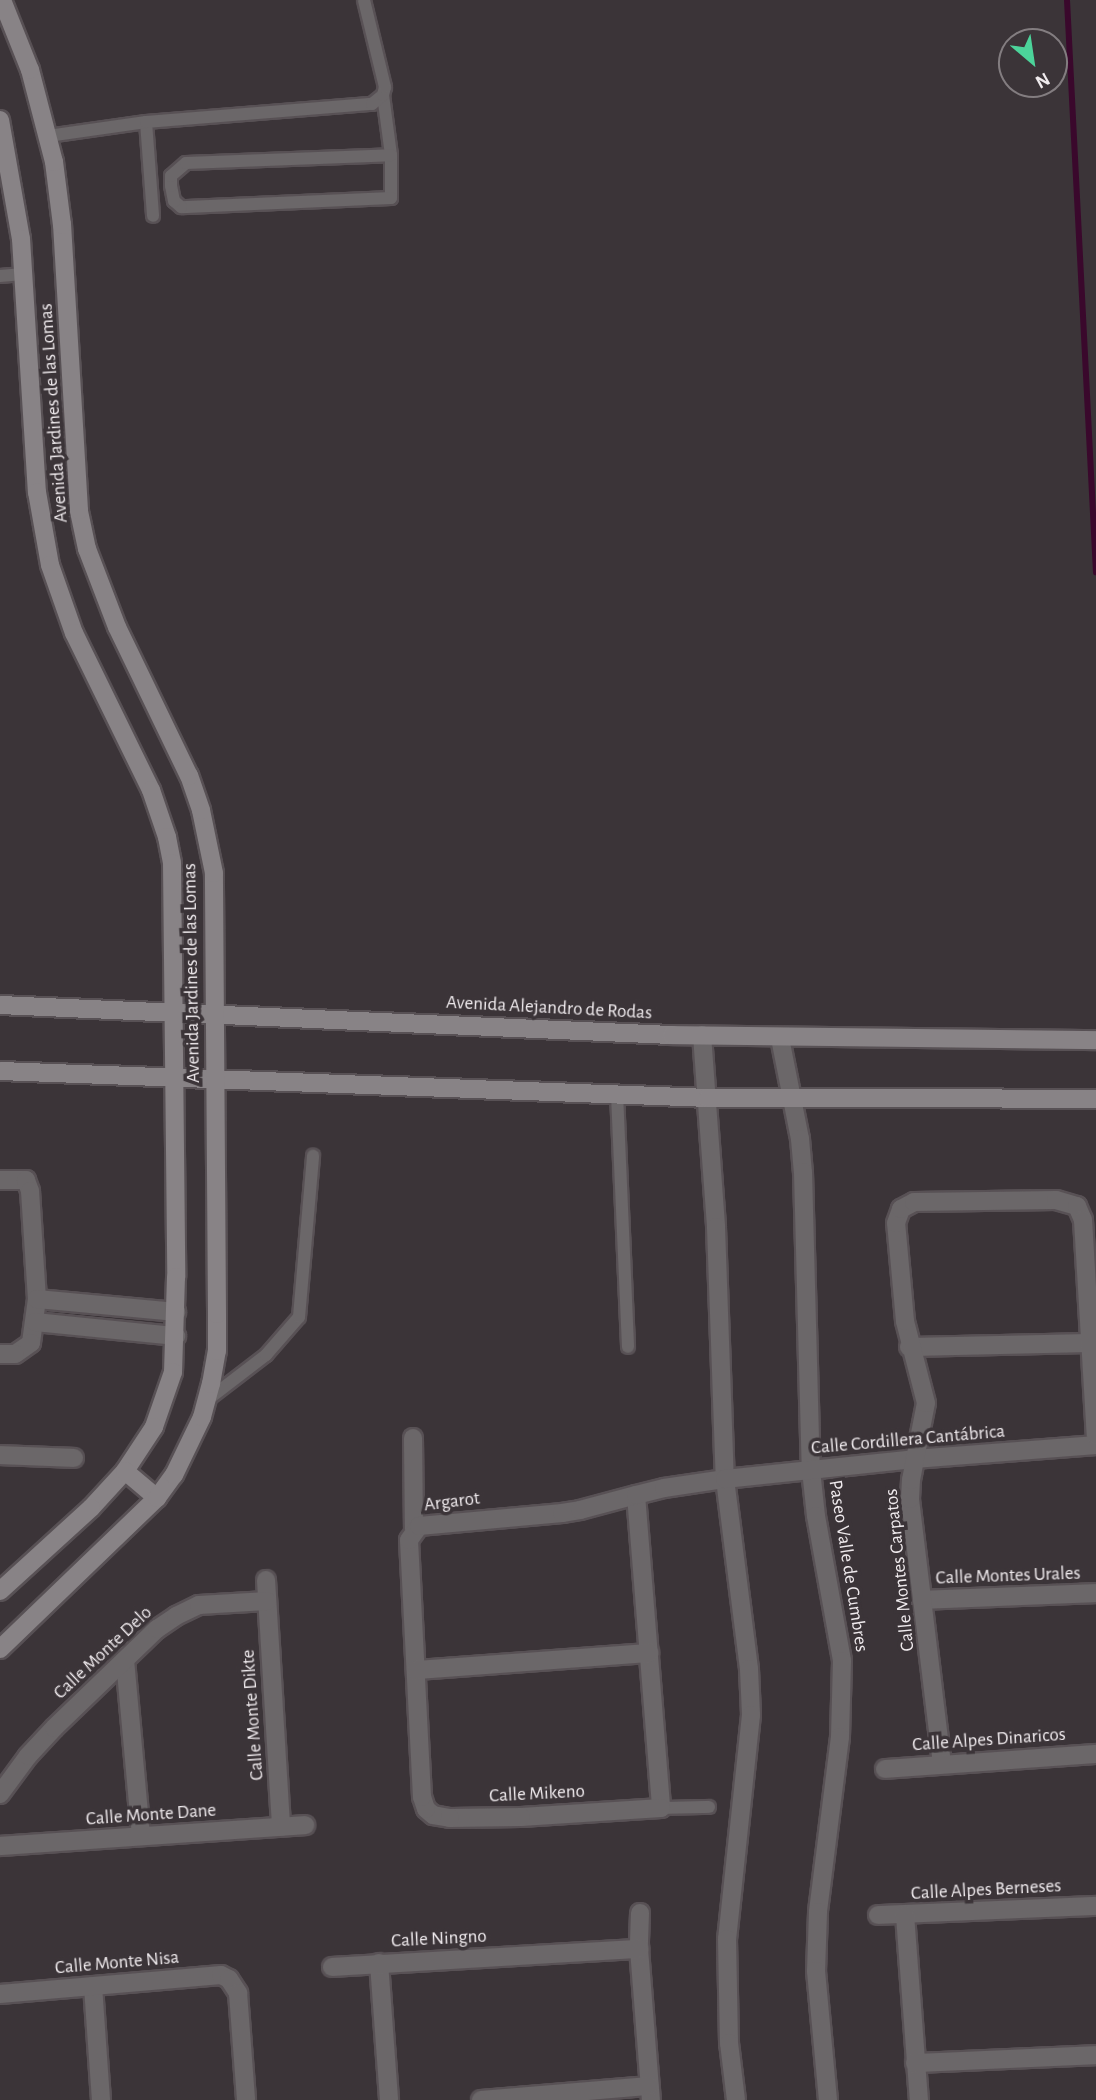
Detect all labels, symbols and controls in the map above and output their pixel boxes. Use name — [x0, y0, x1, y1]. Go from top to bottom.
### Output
north arrow — [998, 28, 1068, 98]
text: N — [1032, 69, 1053, 92]
street label: Avenida Jardines de las Lomas — [35, 303, 73, 523]
street label: Avenida Jardines de las Lomas — [179, 863, 205, 1083]
street label: Avenida Alejandro de Rodas — [445, 991, 653, 1025]
street label: Calle Cordillera Cantábrica — [810, 1420, 1006, 1460]
street label: Paseo Valle de Cumbres — [823, 1478, 873, 1654]
street label: Argarot — [423, 1487, 481, 1517]
street label: Calle Montes Carpatos — [880, 1488, 920, 1652]
street label: Calle Montes Urales — [935, 1562, 1081, 1590]
street label: Calle Monte Delo — [49, 1602, 157, 1704]
street label: Calle Monte Dikte — [237, 1649, 269, 1781]
street label: Calle Alpes Dinaricos — [911, 1723, 1067, 1757]
street label: Calle Mikeno — [489, 1780, 585, 1808]
street label: Calle Monte Dane — [85, 1799, 217, 1831]
street label: Calle Alpes Berneses — [910, 1875, 1062, 1905]
street label: Calle Ningno — [391, 1925, 487, 1953]
street label: Calle Monte Nisa — [54, 1946, 180, 1980]

